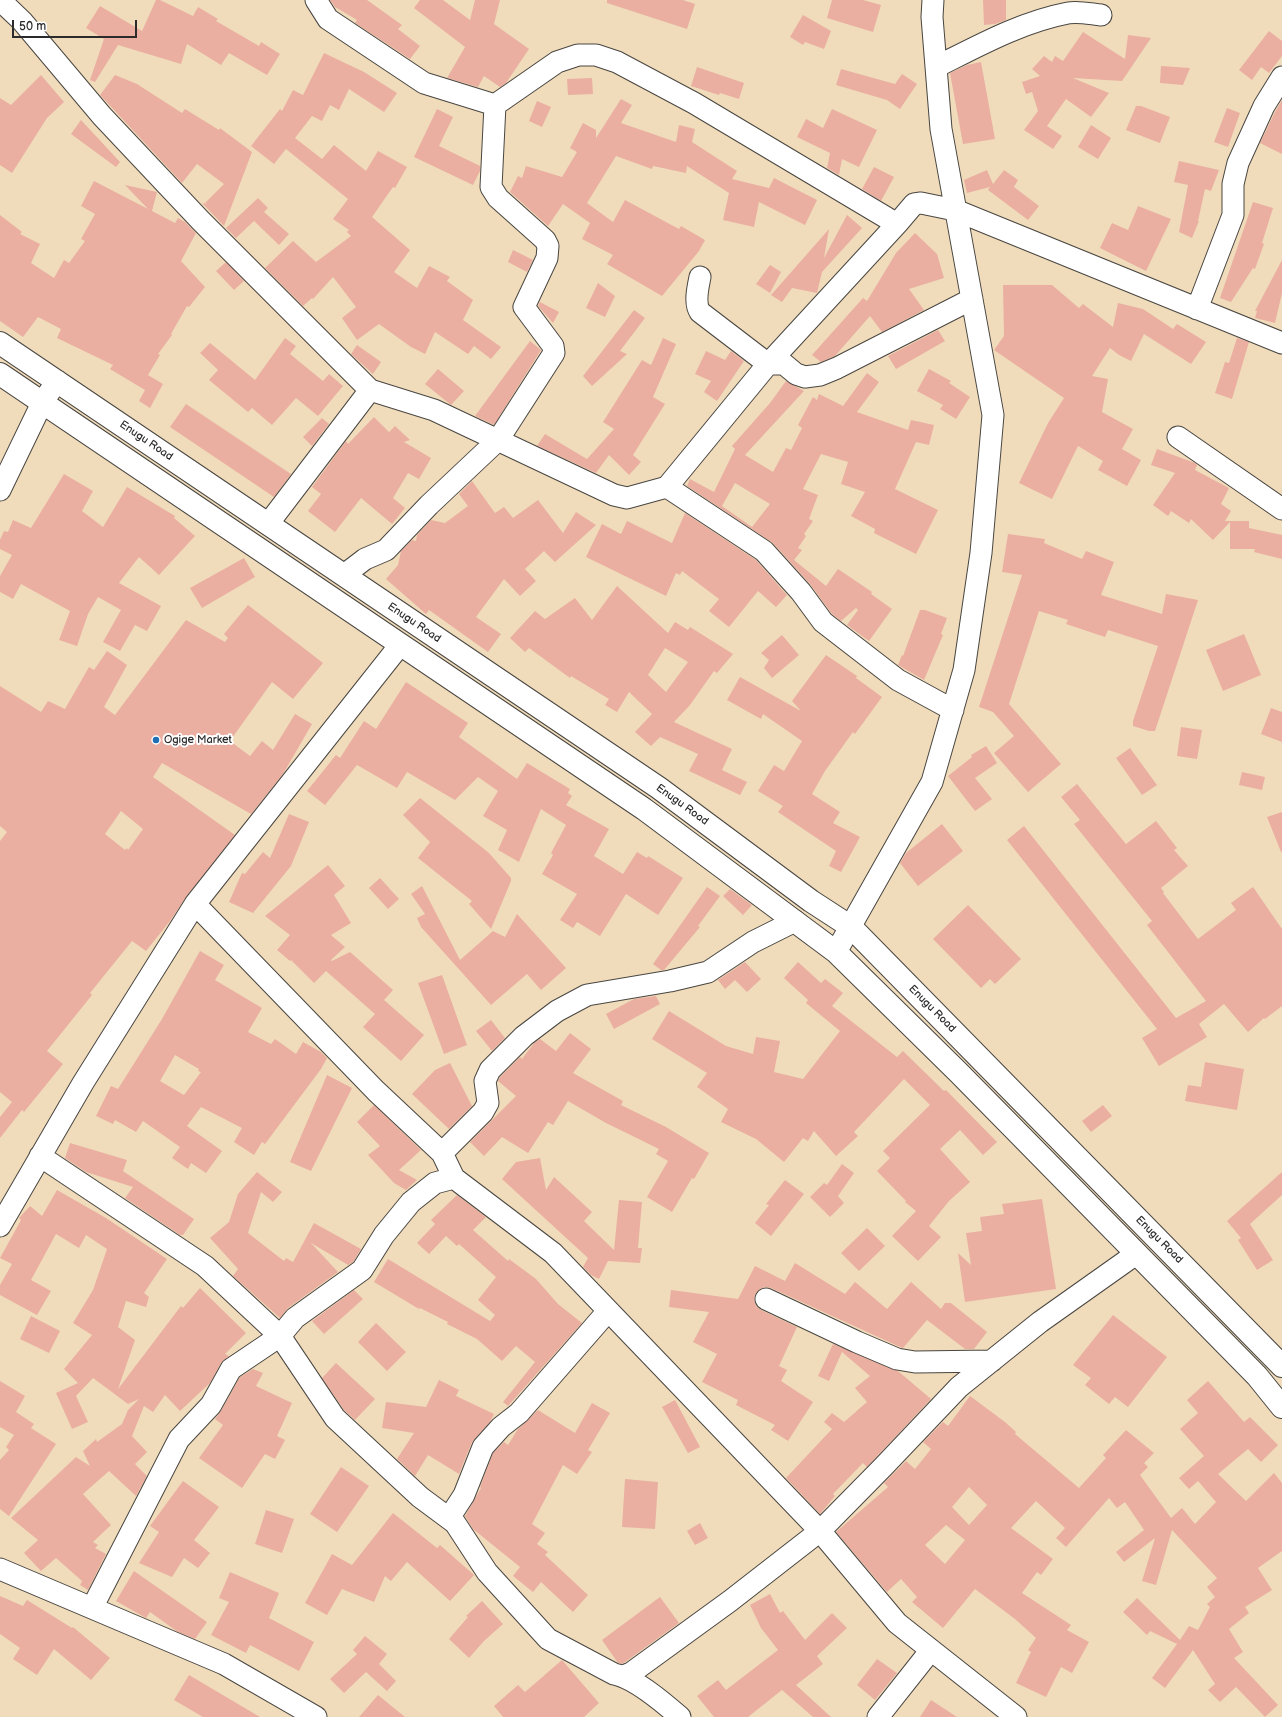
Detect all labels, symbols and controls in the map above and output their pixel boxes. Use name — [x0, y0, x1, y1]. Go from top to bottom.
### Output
scale bar — [14, 12, 139, 38]
text: 50 m — [19, 19, 46, 34]
street label: Enugu Road — [117, 418, 175, 464]
street label: Enugu Road — [385, 600, 443, 646]
place label: Ogige Market — [164, 733, 232, 747]
marker: Ogige Market — [151, 735, 161, 745]
street label: Enugu Road — [653, 782, 711, 828]
street label: Enugu Road — [906, 983, 958, 1035]
street label: Enugu Road — [1133, 1214, 1185, 1266]

